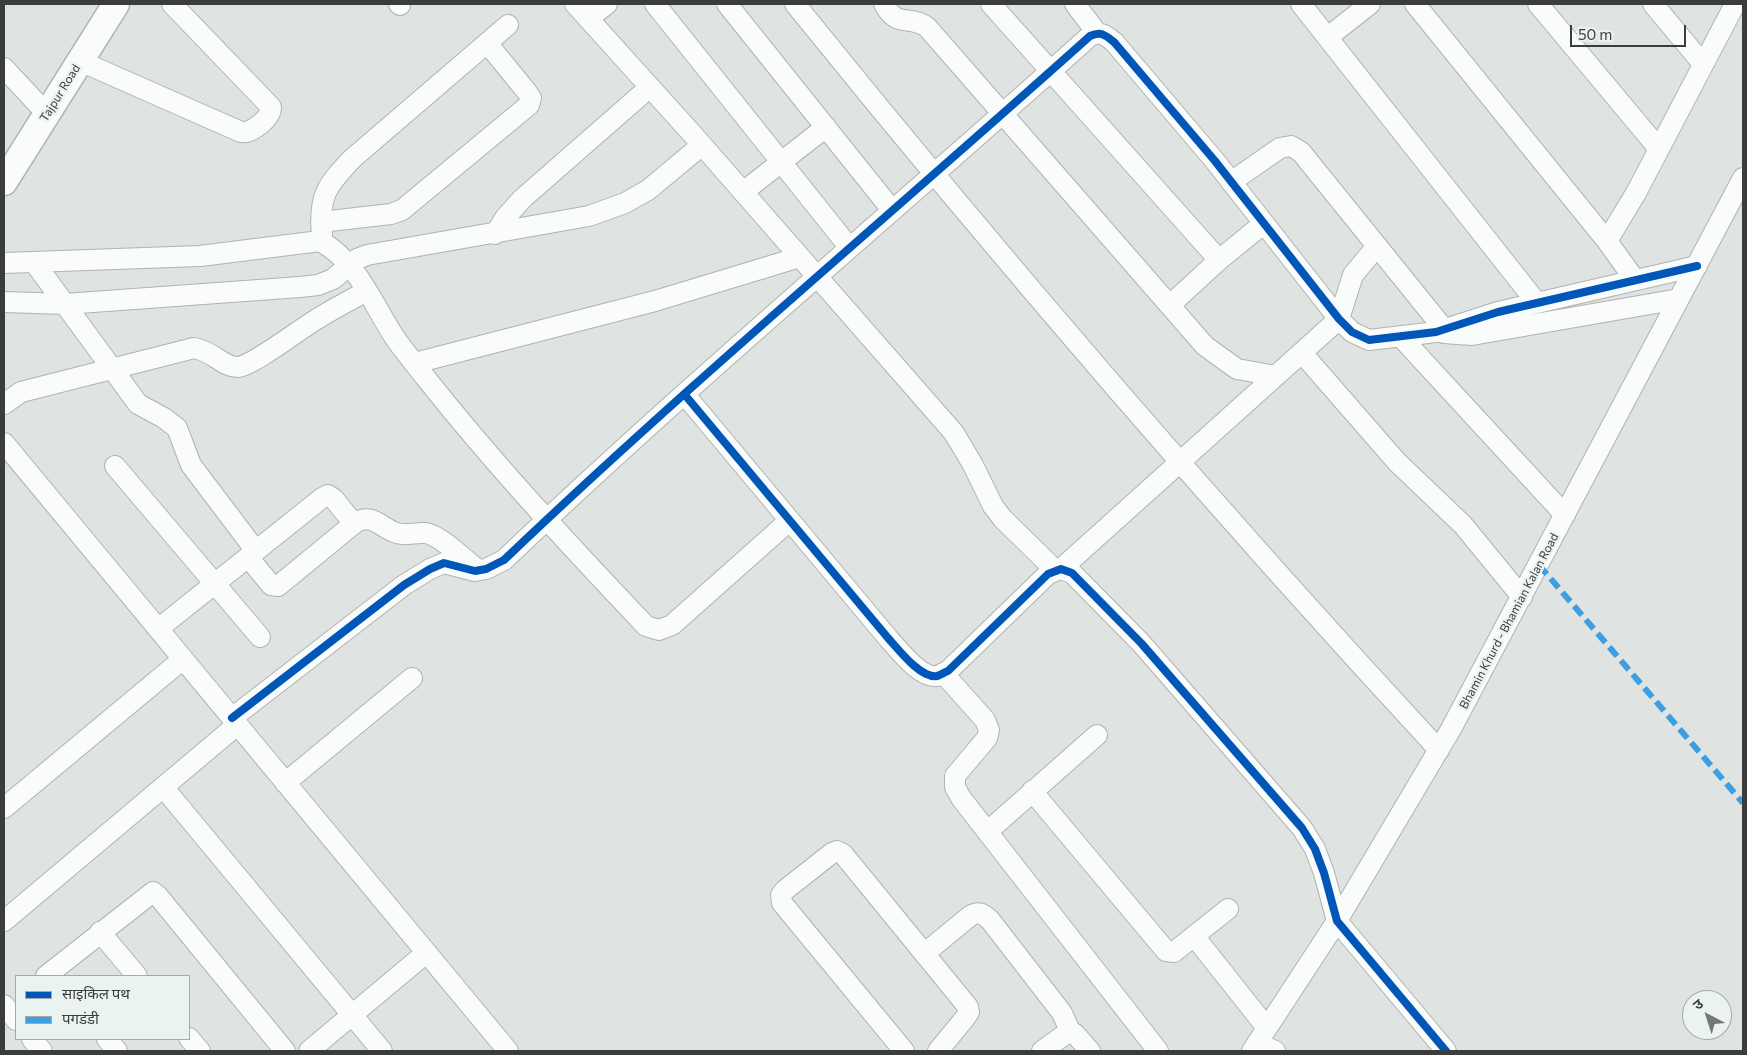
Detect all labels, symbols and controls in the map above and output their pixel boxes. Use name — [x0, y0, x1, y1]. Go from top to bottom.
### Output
scale bar — [1572, 15, 1688, 47]
text: 50 m — [1578, 25, 1612, 43]
street label: Tajpur Road — [37, 62, 83, 124]
street label: Bhamin Khurd - Bhamian Kalan Road — [1456, 531, 1562, 711]
legend — [15, 975, 190, 1040]
text: साइकिल पथ — [62, 984, 130, 1002]
north arrow — [1682, 990, 1732, 1040]
text: उ — [1689, 995, 1706, 1013]
text: पगडंडी — [62, 1009, 99, 1027]

